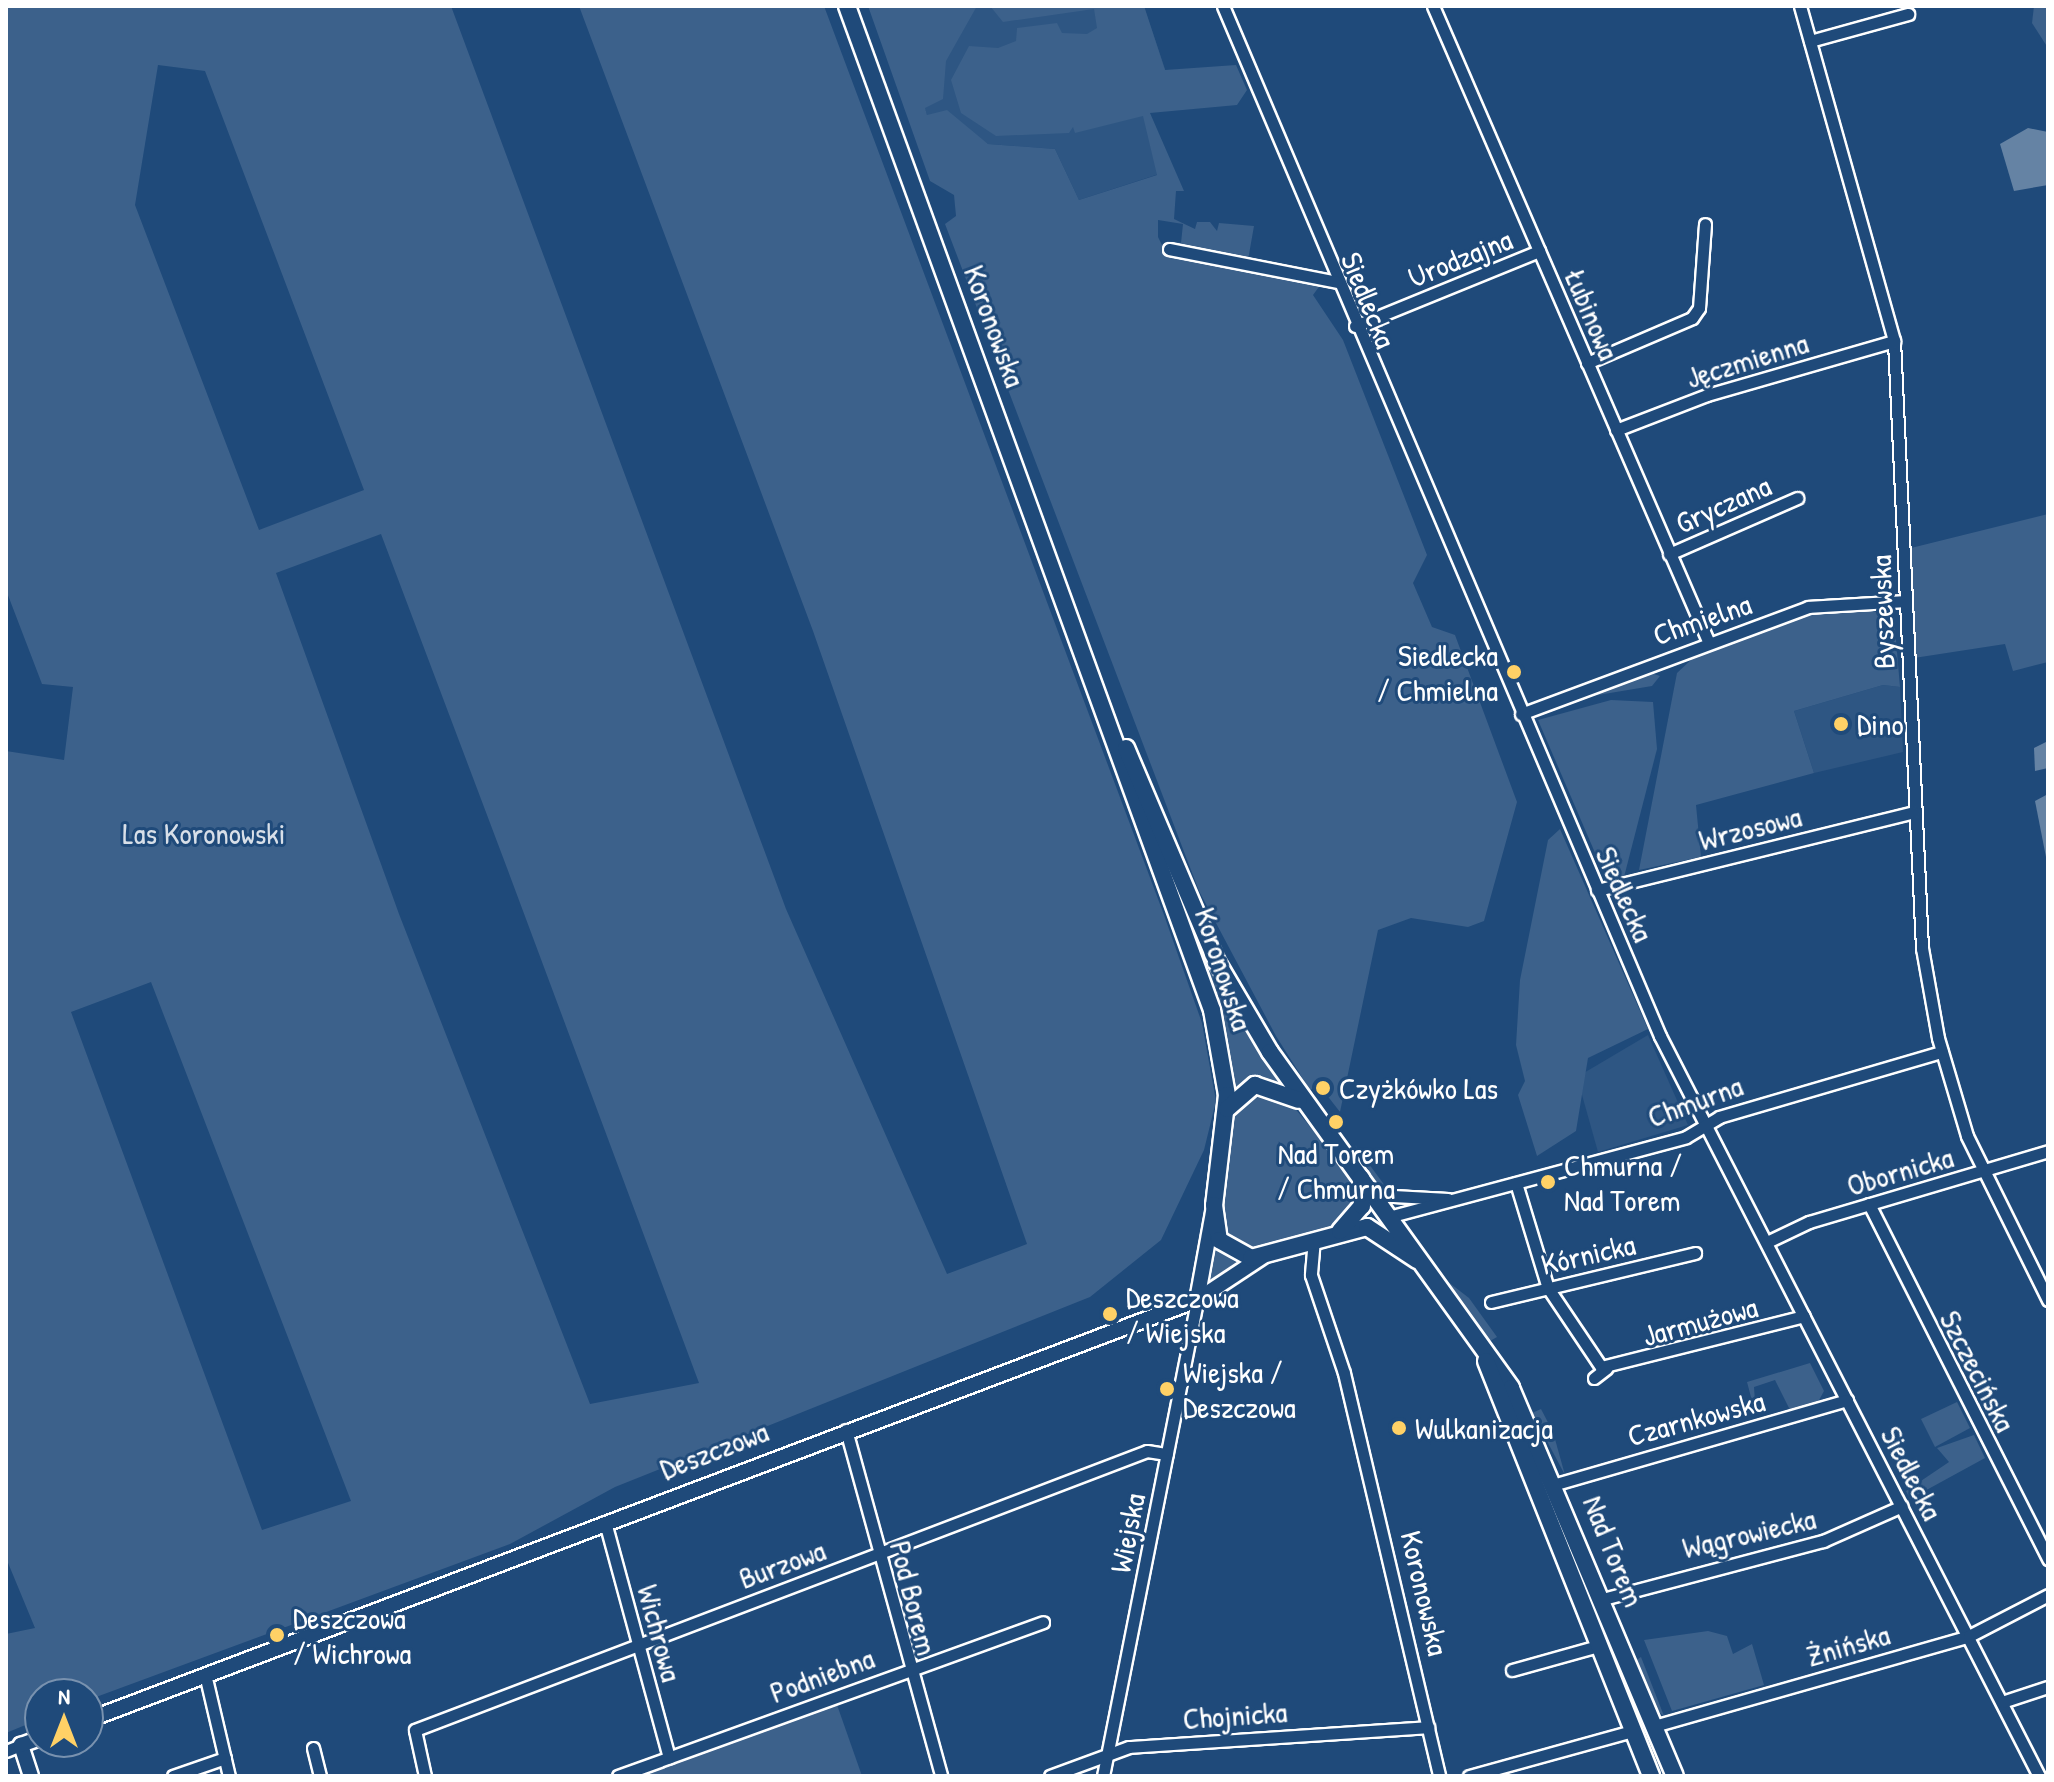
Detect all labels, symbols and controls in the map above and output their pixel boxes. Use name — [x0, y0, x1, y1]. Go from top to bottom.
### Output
street label: Urodzajna — [1403, 221, 1517, 295]
street label: Siedlecka — [1334, 247, 1404, 353]
street label: Koronowska — [956, 260, 1034, 392]
street label: Łubinowa — [1557, 263, 1627, 365]
street label: Jęczmienna — [1682, 324, 1812, 396]
street label: Gryczana — [1670, 467, 1776, 541]
street label: Byszewska — [1862, 554, 1902, 670]
street label: Chmielna — [1648, 585, 1756, 653]
place label: Siedlecka / Chmielna — [1377, 637, 1498, 708]
marker: Siedlecka / Chmielna — [1505, 663, 1523, 681]
place label: Dino — [1857, 706, 1904, 742]
marker: Dino — [1832, 715, 1850, 733]
street label: Wrzosowa — [1695, 798, 1805, 858]
park label: Las Koronowski — [122, 815, 286, 851]
street label: Siedlecka — [1588, 841, 1662, 947]
street label: Koronowska — [1187, 903, 1261, 1035]
street label: Chmurna — [1643, 1067, 1747, 1135]
place label: Czyżkówko Las — [1339, 1070, 1498, 1106]
marker: Czyżkówko Las — [1314, 1079, 1332, 1097]
marker: Nad Torem / Chmurna — [1327, 1113, 1345, 1131]
place label: Nad Torem / Chmurna — [1277, 1135, 1395, 1206]
street label: Obornicka — [1843, 1139, 1957, 1203]
place label: Chmurna / Nad Torem — [1564, 1147, 1682, 1218]
marker: Chmurna / Nad Torem — [1539, 1173, 1557, 1191]
street label: Kórnicka — [1537, 1226, 1639, 1282]
place label: Deszczowa / Wiejska — [1126, 1279, 1239, 1350]
street label: Jarmużowa — [1639, 1288, 1761, 1354]
marker: Deszczowa / Wiejska — [1101, 1305, 1119, 1323]
street label: Szczecińska — [1932, 1305, 2024, 1437]
place label: Wiejska / Deszczowa — [1183, 1354, 1296, 1424]
marker: Wiejska / Deszczowa — [1158, 1380, 1176, 1398]
street label: Czarnkowska — [1624, 1382, 1768, 1454]
place label: Wulkanizacja — [1415, 1410, 1553, 1446]
street label: Deszczowa — [655, 1413, 773, 1487]
marker: Wulkanizacja — [1390, 1419, 1408, 1437]
street label: Siedlecka — [1873, 1420, 1951, 1526]
street label: Wiejska — [1102, 1490, 1152, 1576]
street label: Nad Torem — [1576, 1490, 1652, 1612]
street label: Wągrowiecka — [1679, 1500, 1819, 1566]
street label: Koronowska — [1393, 1527, 1457, 1659]
street label: Burzowa — [734, 1532, 830, 1596]
street label: Pod Borem — [882, 1537, 946, 1659]
street label: Wichrowa — [630, 1581, 690, 1685]
place label: Deszczowa / Wichrowa — [293, 1600, 411, 1670]
street label: Żnińska — [1802, 1616, 1894, 1674]
marker: Deszczowa / Wichrowa — [268, 1626, 286, 1644]
street label: Podniebna — [765, 1640, 879, 1710]
north arrow — [24, 1678, 104, 1758]
text: N — [58, 1681, 70, 1711]
street label: Chojnicka — [1182, 1693, 1288, 1737]

